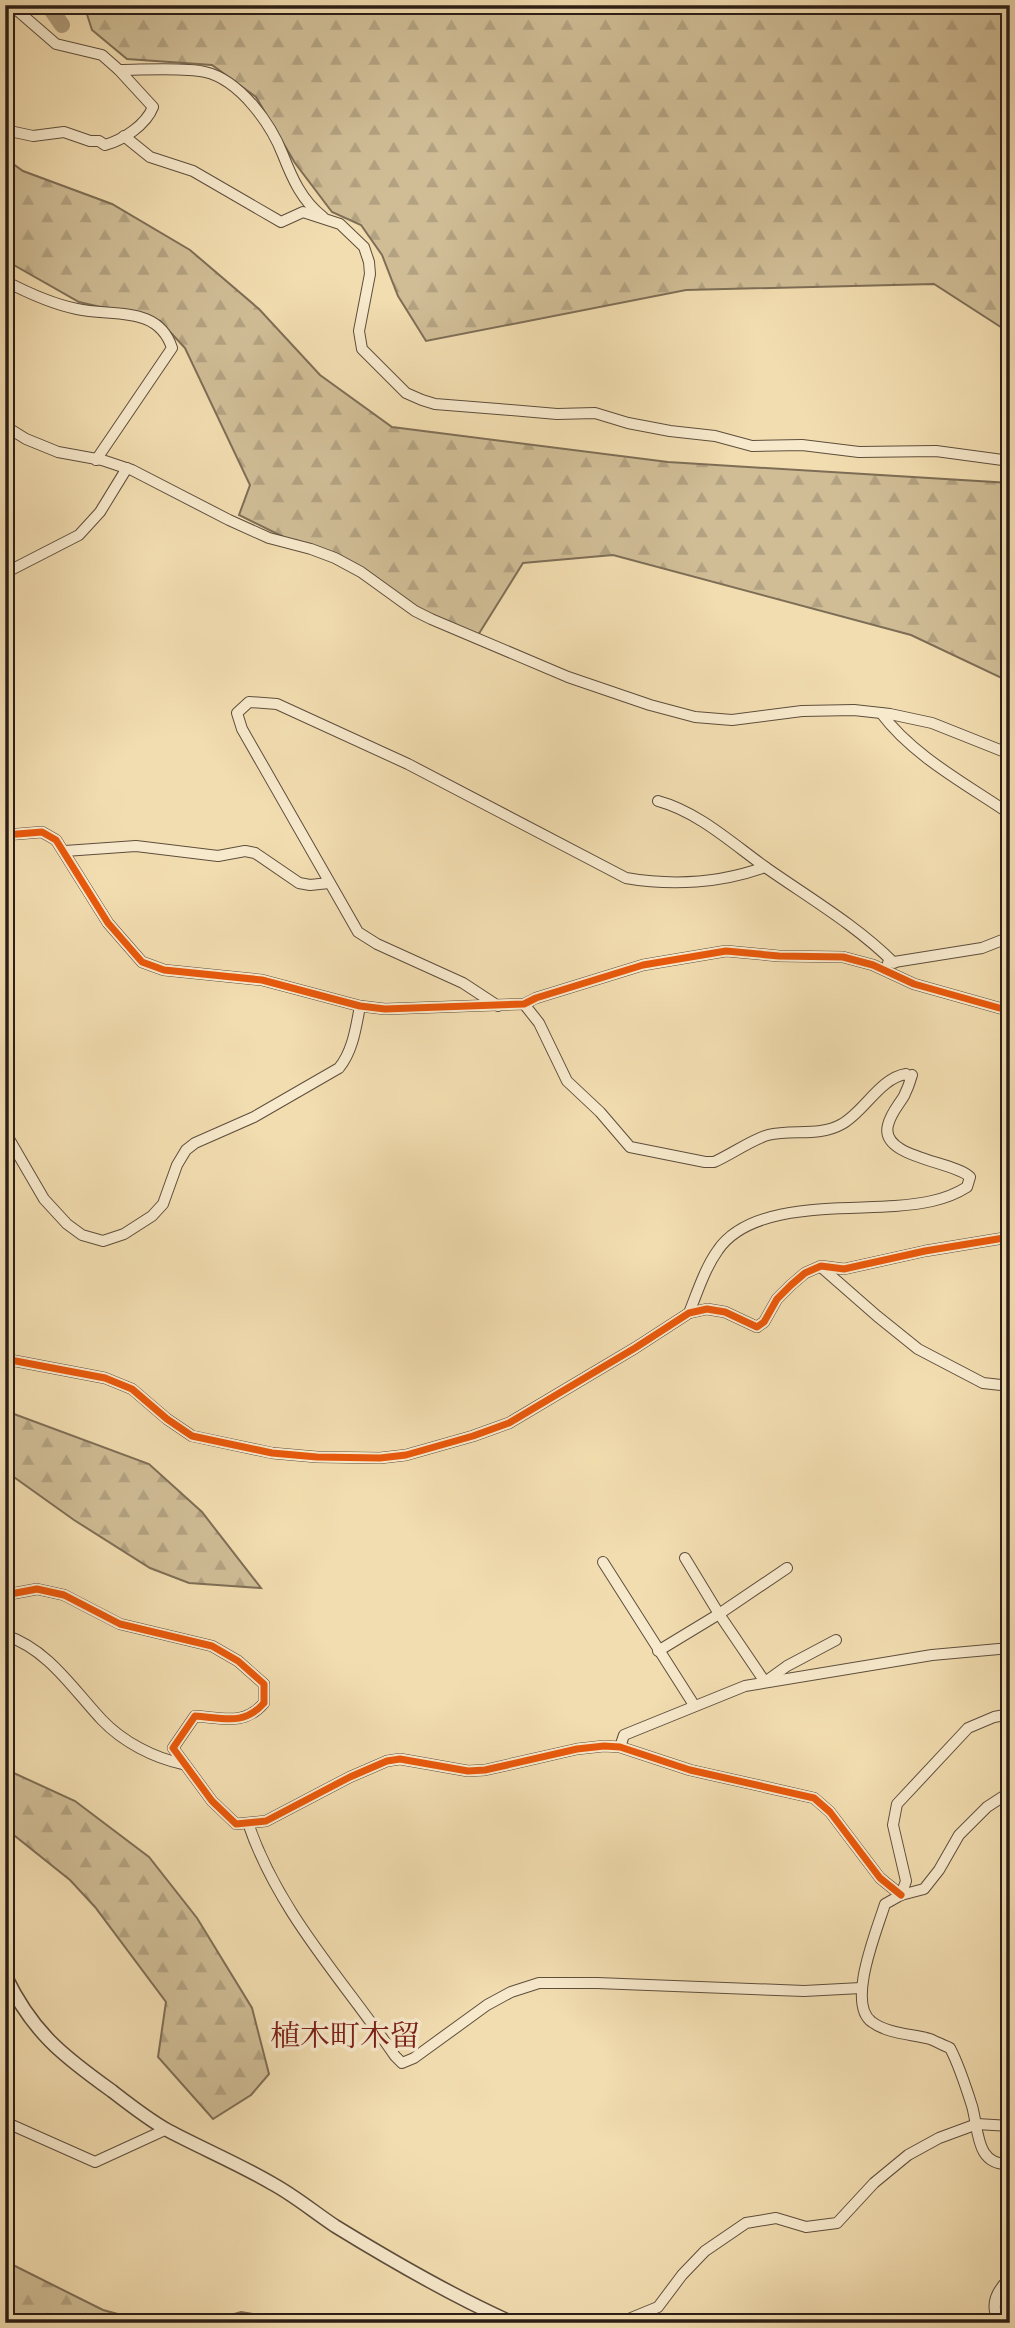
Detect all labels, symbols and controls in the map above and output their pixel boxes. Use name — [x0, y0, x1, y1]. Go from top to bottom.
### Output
district label: 植木町木留 — [270, 2019, 420, 2056]

